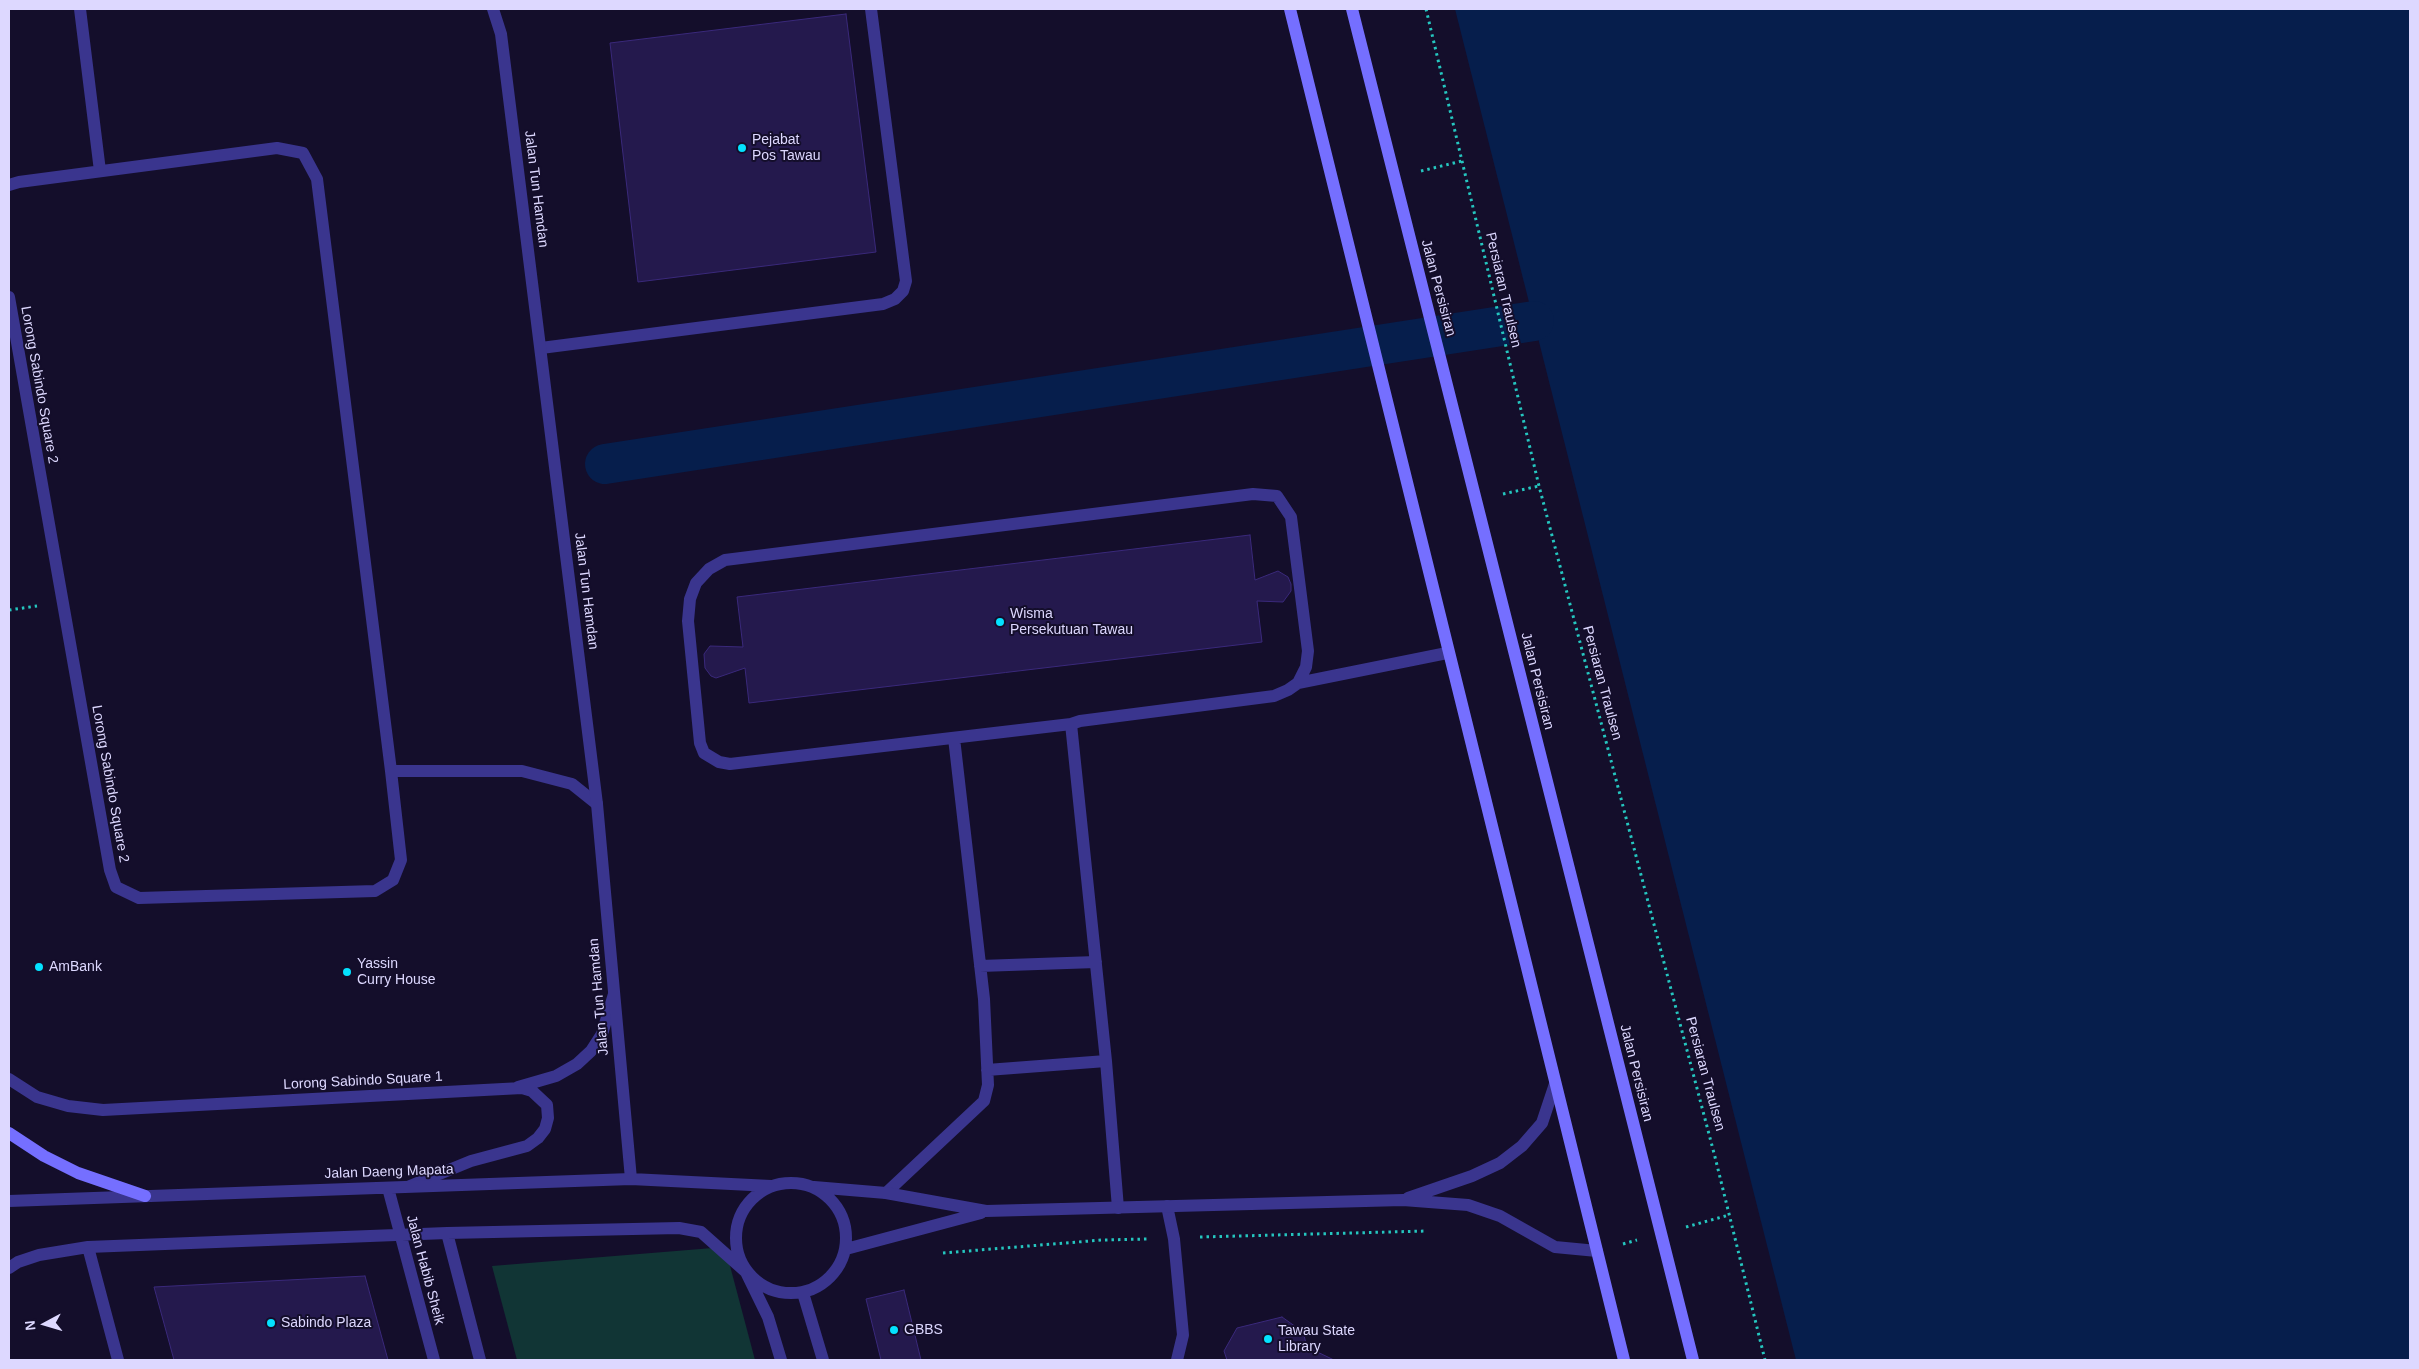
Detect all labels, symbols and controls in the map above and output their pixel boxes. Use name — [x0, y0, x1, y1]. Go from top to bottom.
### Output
street label: Jalan Tun Hamdan — [520, 130, 552, 248]
place label: Pejabat Pos Tawau — [752, 132, 820, 164]
marker: Pejabat Pos Tawau — [736, 142, 748, 154]
street label: Persiaran Traulsen — [1482, 231, 1524, 349]
street label: Jalan Persisiran — [1417, 238, 1459, 338]
street label: Lorong Sabindo Square 2 — [17, 305, 61, 465]
street label: Jalan Tun Hamdan — [570, 532, 602, 650]
place label: Wisma Persekutuan Tawau — [1010, 606, 1133, 638]
marker: Wisma Persekutuan Tawau — [994, 616, 1006, 628]
street label: Persiaran Traulsen — [1579, 624, 1625, 742]
street label: Jalan Persisiran — [1517, 631, 1557, 731]
street label: Lorong Sabindo Square 2 — [88, 704, 132, 864]
street label: Jalan Tun Hamdan — [585, 938, 613, 1056]
place label: Yassin Curry House — [357, 956, 436, 989]
place label: AmBank — [49, 959, 102, 975]
marker: AmBank — [33, 961, 45, 973]
marker: Yassin Curry House — [341, 966, 353, 978]
street label: Persiaran Traulsen — [1682, 1015, 1728, 1133]
street label: Jalan Persisiran — [1616, 1023, 1656, 1123]
street label: Lorong Sabindo Square 1 — [283, 1068, 443, 1094]
street label: Jalan Daeng Mapata — [324, 1161, 454, 1183]
street label: Jalan Habib Sheik — [402, 1213, 448, 1327]
north arrow — [20, 1299, 70, 1349]
place label: Sabindo Plaza — [281, 1315, 371, 1331]
marker: Sabindo Plaza — [265, 1317, 277, 1329]
text: N — [22, 1320, 39, 1331]
place label: GBBS — [904, 1322, 943, 1338]
place label: Tawau State Library — [1278, 1323, 1355, 1355]
marker: GBBS — [888, 1324, 900, 1336]
marker: Tawau State Library — [1262, 1333, 1274, 1345]

